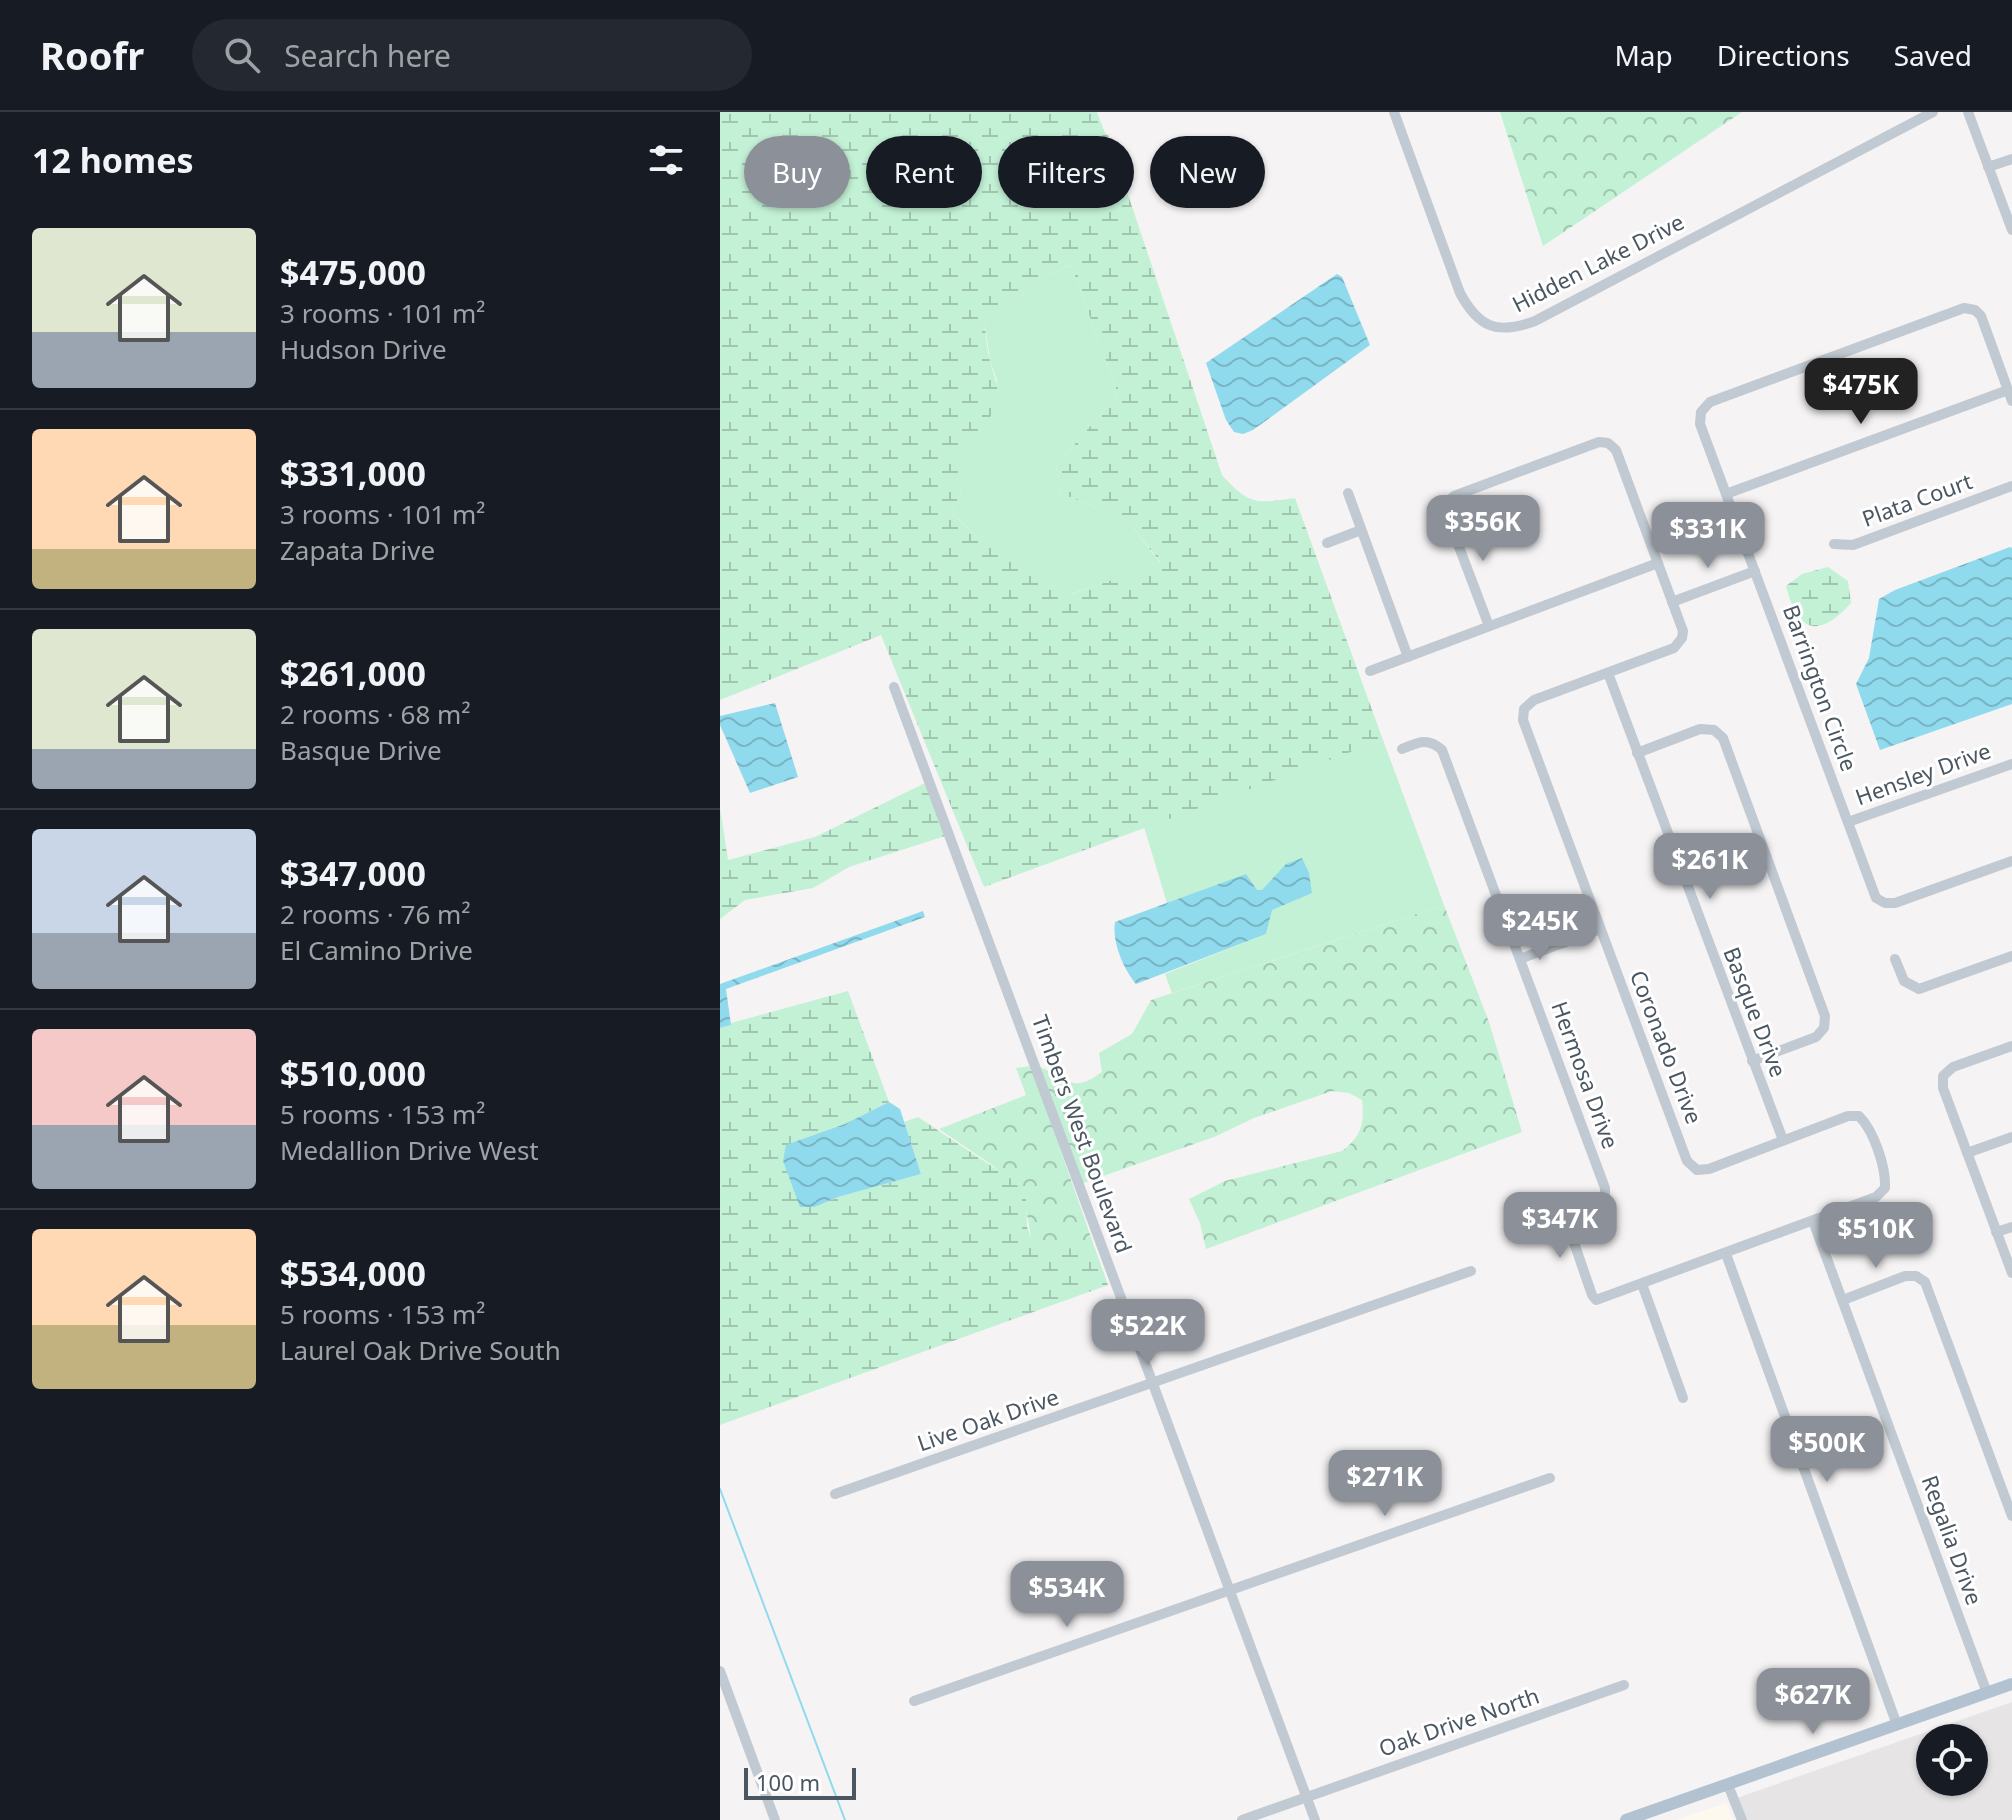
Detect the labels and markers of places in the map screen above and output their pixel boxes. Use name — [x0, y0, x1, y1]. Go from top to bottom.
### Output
pin: $475K — [1805, 358, 1917, 426]
pin: $356K — [1427, 495, 1539, 563]
pin: $331K — [1652, 502, 1764, 570]
pin: $261K — [1654, 833, 1766, 901]
pin: $245K — [1484, 894, 1596, 962]
pin: $347K — [1504, 1192, 1616, 1260]
pin: $510K — [1820, 1202, 1932, 1270]
pin: $522K — [1092, 1299, 1204, 1367]
pin: $500K — [1771, 1416, 1883, 1484]
pin: $271K — [1329, 1450, 1441, 1518]
pin: $534K — [1011, 1561, 1123, 1629]
pin: $627K — [1757, 1668, 1869, 1736]

